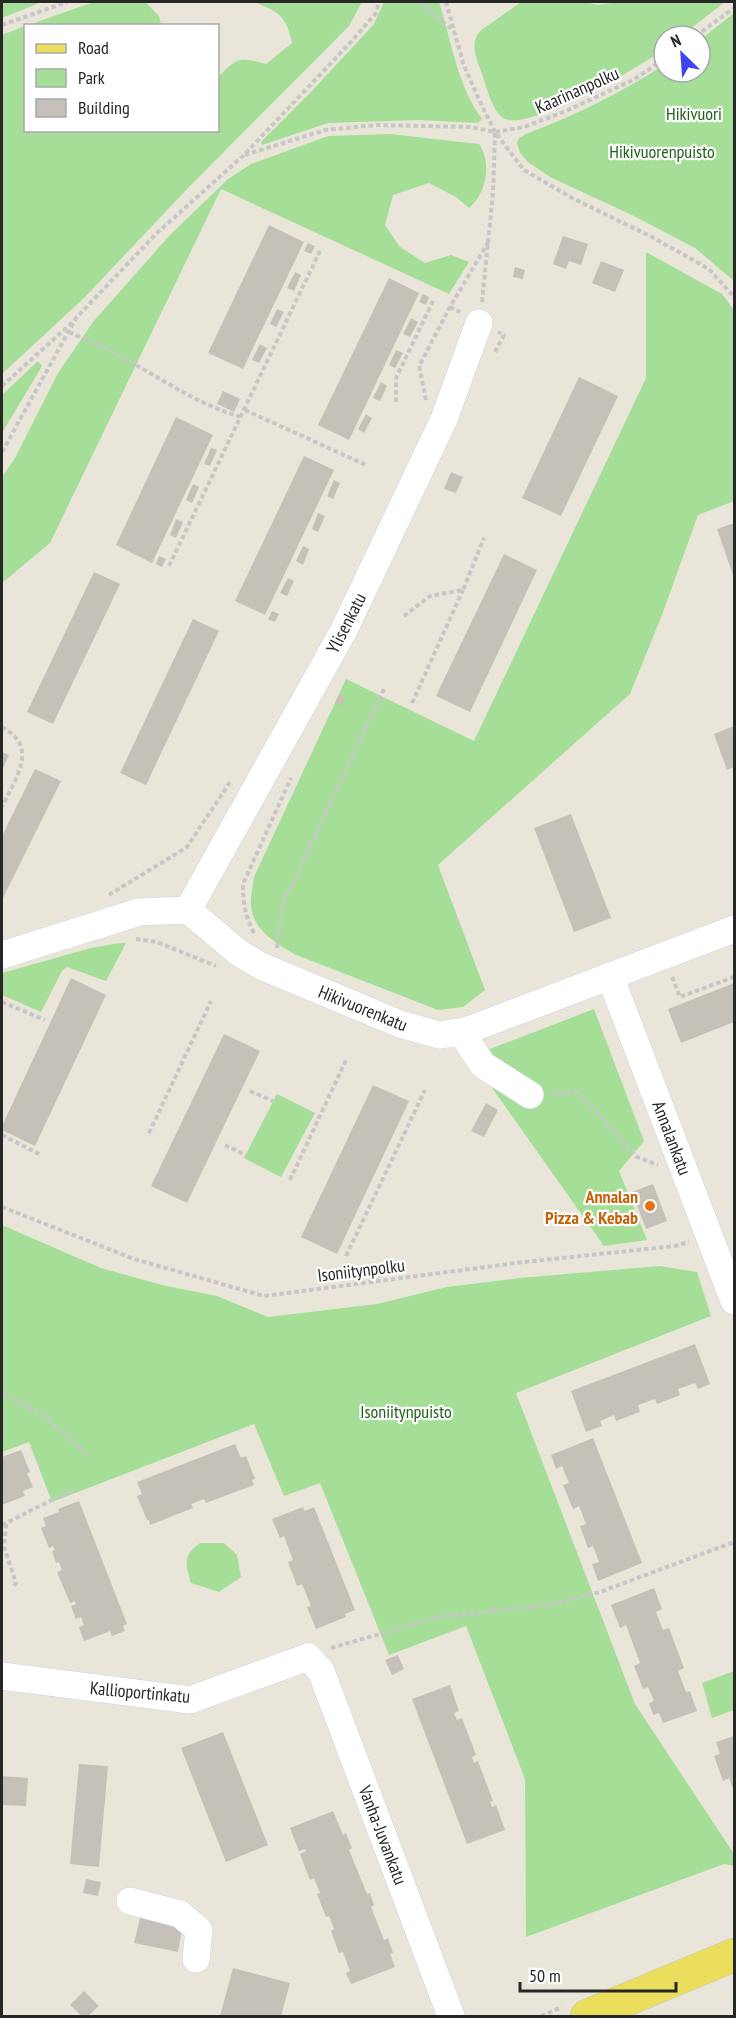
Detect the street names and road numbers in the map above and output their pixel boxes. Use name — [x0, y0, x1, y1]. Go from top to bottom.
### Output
street label: Kaarinanpolku — [532, 61, 622, 119]
street label: Ylisenkatu — [321, 589, 371, 657]
street label: Hikivuorenkatu — [315, 980, 411, 1036]
street label: Annalankatu — [647, 1098, 697, 1178]
street label: Isoniitynpolku — [316, 1253, 406, 1287]
street label: Kallioportinkatu — [89, 1676, 191, 1708]
street label: Vanha-Juvankatu — [353, 1781, 412, 1888]

